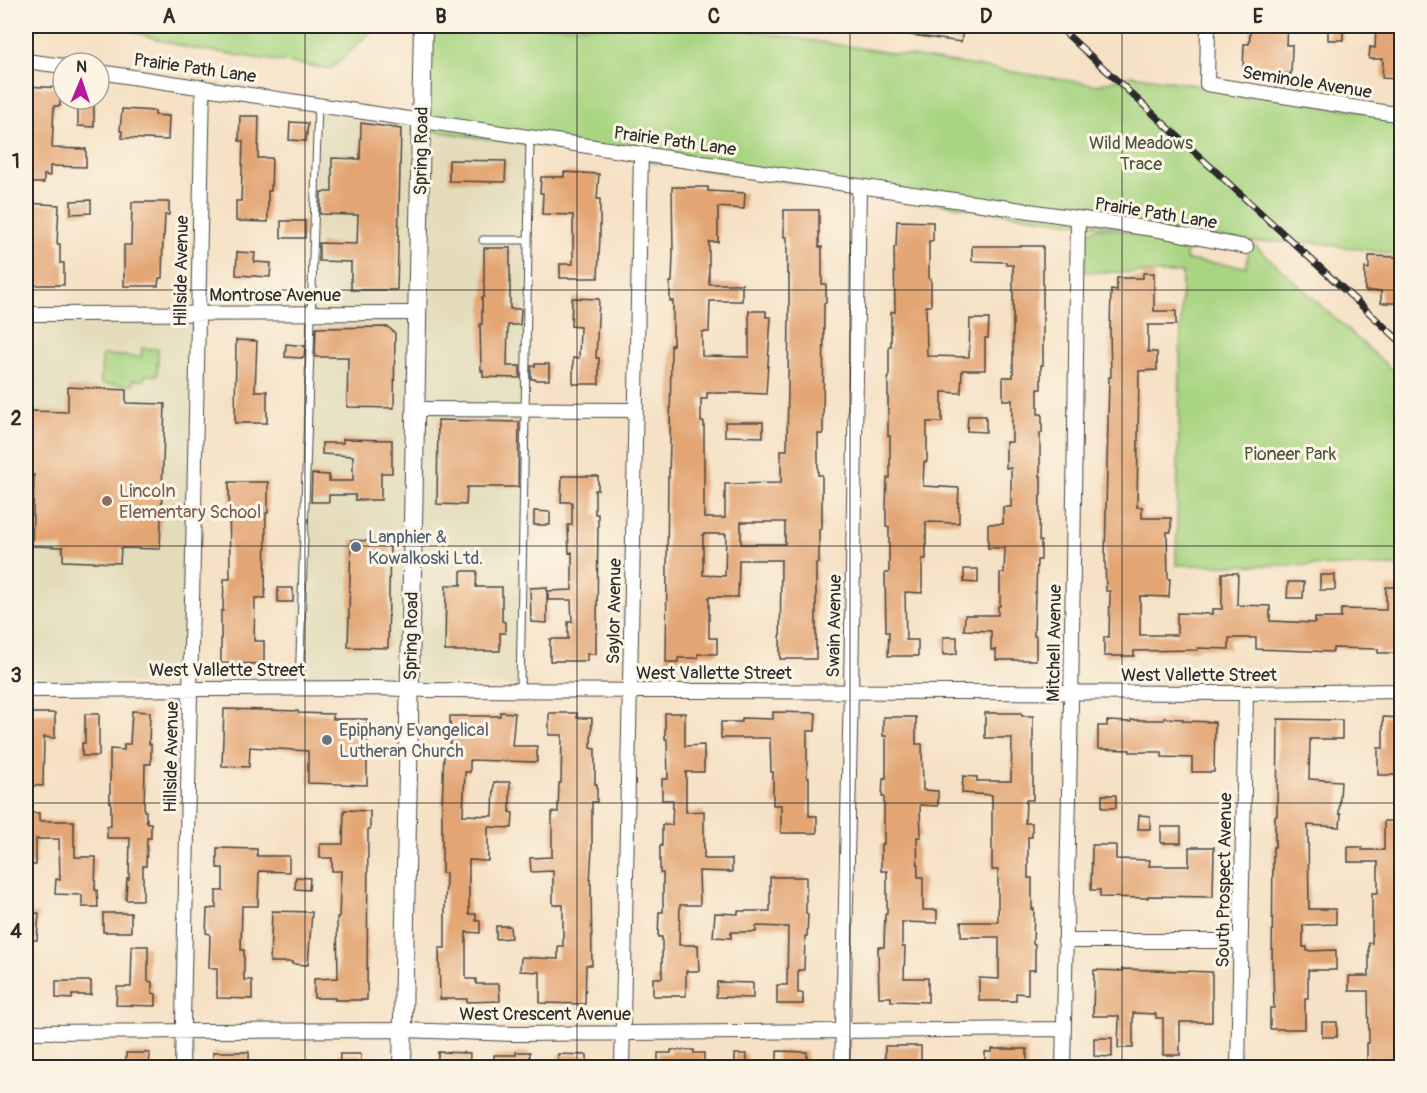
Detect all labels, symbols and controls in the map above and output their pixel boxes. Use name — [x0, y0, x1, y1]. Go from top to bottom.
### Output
text: A — [163, 4, 176, 29]
text: B — [435, 4, 447, 29]
text: C — [708, 4, 720, 29]
text: D — [980, 4, 993, 29]
text: E — [1253, 4, 1264, 29]
street label: Prairie Path Lane — [132, 49, 258, 89]
north arrow — [51, 51, 111, 111]
text: N — [76, 57, 87, 77]
street label: Seminole Avenue — [1241, 61, 1373, 104]
street label: Spring Road — [409, 106, 434, 196]
street label: Prairie Path Lane — [612, 122, 738, 162]
park label: Wild Meadows Trace — [1089, 132, 1193, 176]
text: 1 — [12, 149, 20, 174]
street label: Prairie Path Lane — [1093, 192, 1219, 235]
street label: Hillside Avenue — [169, 215, 194, 327]
street label: Montrose Avenue — [209, 284, 341, 307]
text: 2 — [10, 406, 22, 431]
park label: Pioneer Park — [1244, 443, 1337, 466]
place label: Lincoln Elementary School — [119, 480, 261, 524]
marker: Lincoln Elementary School — [100, 494, 114, 508]
place label: Lanphier & Kowalkoski Ltd. — [368, 526, 483, 570]
marker: Lanphier & Kowalkoski Ltd. — [349, 540, 363, 554]
street label: Saylor Avenue — [602, 558, 627, 664]
street label: Swain Avenue — [822, 574, 847, 678]
street label: Mitchell Avenue — [1042, 584, 1067, 702]
street label: Spring Road — [399, 591, 424, 681]
street label: West Vallette Street — [149, 659, 306, 682]
street label: West Vallette Street — [636, 662, 793, 685]
text: 3 — [10, 663, 22, 688]
street label: West Vallette Street — [1121, 664, 1278, 687]
street label: Hillside Avenue — [159, 701, 184, 813]
place label: Epiphany Evangelical Lutheran Church — [339, 719, 489, 763]
marker: Epiphany Evangelical Lutheran Church — [320, 733, 334, 747]
street label: South Prospect Avenue — [1211, 792, 1238, 968]
text: 4 — [10, 919, 22, 944]
street label: West Crescent Avenue — [459, 1003, 631, 1026]

